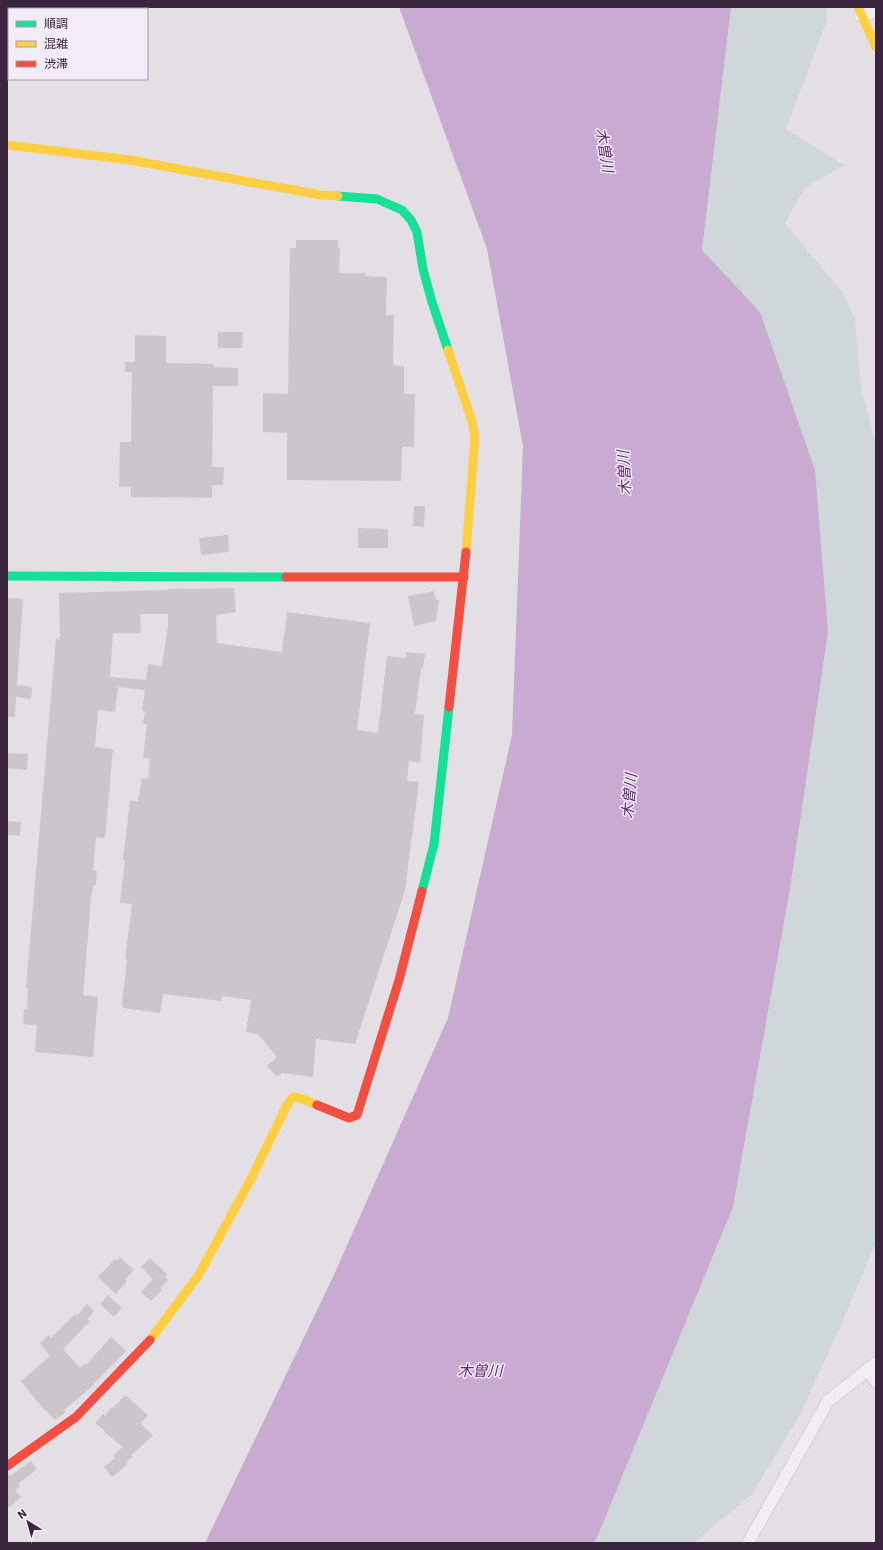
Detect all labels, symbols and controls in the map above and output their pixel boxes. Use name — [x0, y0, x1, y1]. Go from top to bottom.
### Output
legend — [8, 8, 148, 80]
text: 順調 — [44, 16, 68, 31]
text: 混雑 — [44, 36, 68, 51]
text: 渋滞 — [44, 56, 68, 71]
water label: 木曽川 — [592, 126, 618, 176]
water label: 木曽川 — [613, 448, 635, 496]
water label: 木曽川 — [618, 771, 641, 819]
water label: 木曽川 — [457, 1361, 504, 1380]
north arrow — [8, 1502, 48, 1542]
text: N — [15, 1506, 29, 1522]

